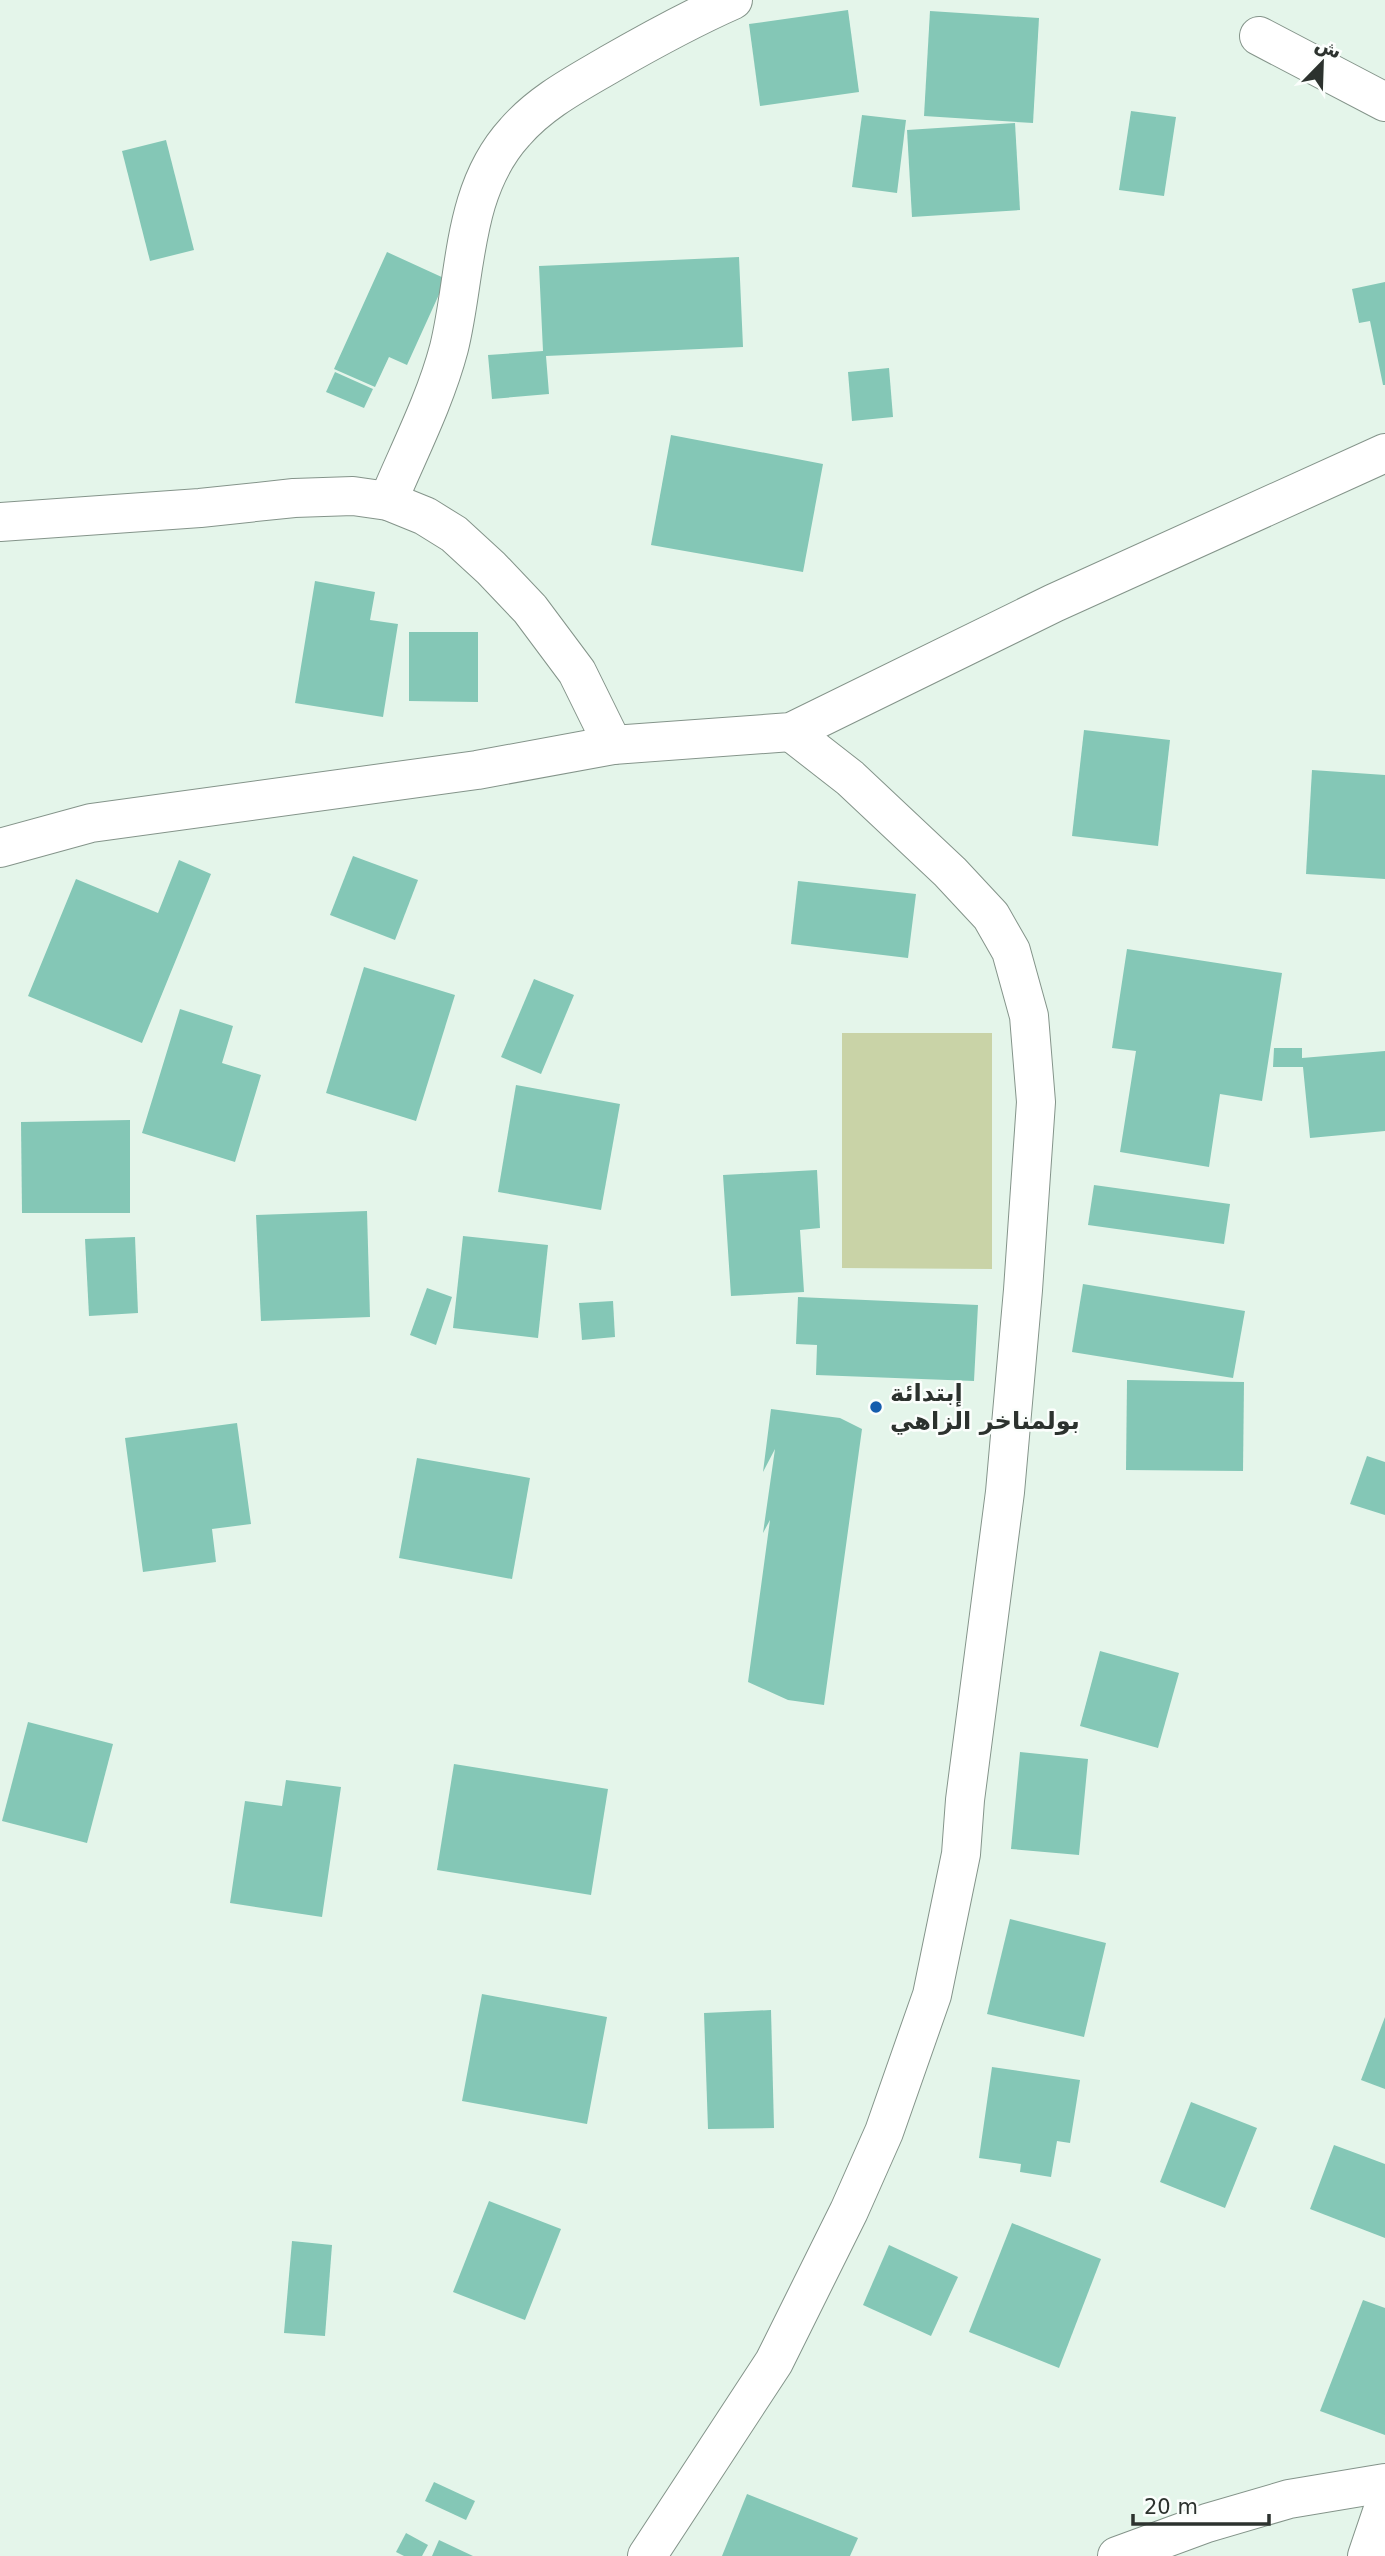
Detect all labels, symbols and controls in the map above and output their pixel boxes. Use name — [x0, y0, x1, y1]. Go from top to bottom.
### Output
north arrow — [1287, 28, 1357, 98]
text: ش — [1312, 32, 1345, 64]
place label: إبتدائة بولمناخر الزاهي — [890, 1379, 1080, 1435]
marker: إبتدائة بولمناخر الزاهي — [868, 1399, 884, 1415]
scale bar — [1133, 2482, 1270, 2526]
text: 20 m — [1144, 2495, 1198, 2519]

